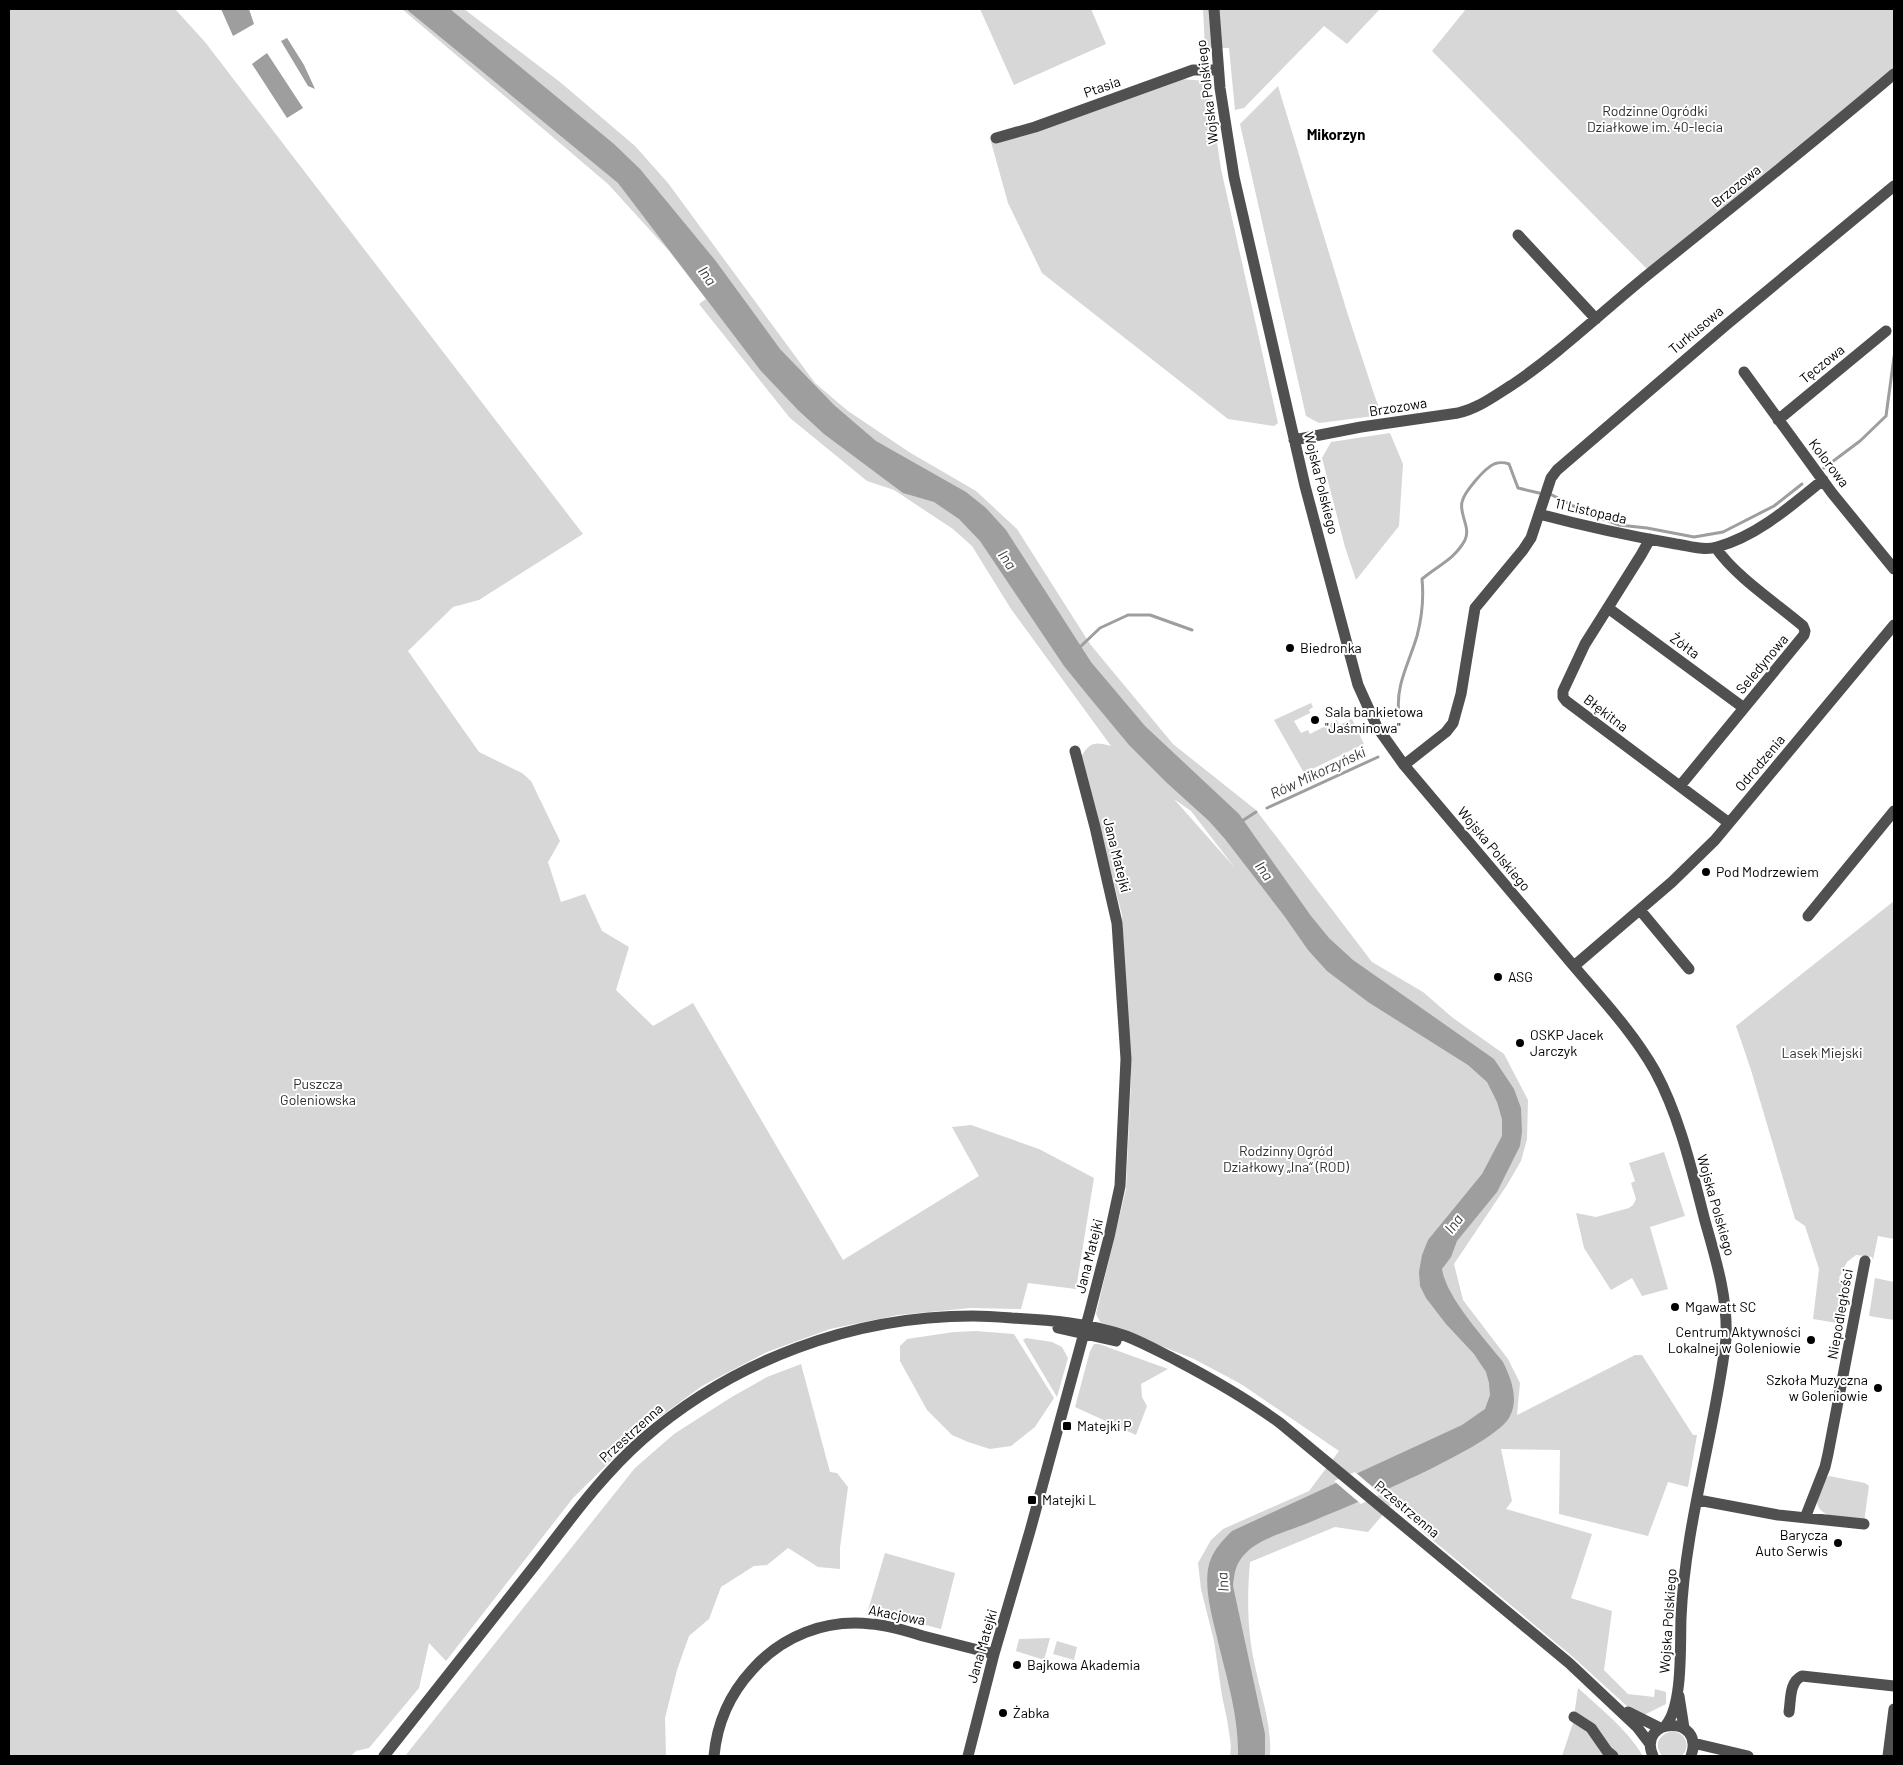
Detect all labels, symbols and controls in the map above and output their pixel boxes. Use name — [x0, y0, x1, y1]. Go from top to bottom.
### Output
street label: Wojska Polskiego — [1192, 39, 1221, 145]
street label: Ptasia — [1081, 72, 1123, 101]
park label: Rodzinne Ogródki Działkowe im. 40-lecia — [1587, 102, 1723, 135]
district label: Mikorzyn — [1307, 125, 1365, 143]
street label: Brzozowa — [1708, 161, 1764, 211]
water label: Ina — [695, 262, 721, 289]
street label: Turkusowa — [1665, 302, 1726, 357]
street label: Tęczowa — [1796, 341, 1847, 387]
street label: Brzozowa — [1368, 394, 1428, 419]
street label: Wojska Polskiego — [1301, 430, 1342, 536]
street label: Kolorowa — [1806, 435, 1853, 490]
street label: 11 Listopada — [1554, 494, 1629, 527]
water label: Ina — [995, 546, 1021, 573]
street label: Żółta — [1667, 629, 1703, 662]
street label: Seledynowa — [1732, 631, 1791, 697]
place label: Biedronka — [1300, 639, 1362, 656]
marker: Biedronka — [1284, 642, 1296, 654]
street label: Błękitna — [1581, 690, 1632, 735]
place label: Sala bankietowa "Jaśminowa" — [1325, 703, 1423, 736]
marker: Sala bankietowa "Jaśminowa" — [1309, 714, 1321, 726]
street label: Odrodzenia — [1731, 731, 1788, 794]
water label: Rów Mikorzyński — [1267, 742, 1368, 802]
street label: Wojska Polskiego — [1454, 803, 1535, 894]
street label: Jana Matejki — [1100, 816, 1135, 894]
water label: Ina — [1252, 857, 1278, 884]
place label: Pod Modrzewiem — [1716, 863, 1819, 880]
marker: Pod Modrzewiem — [1700, 866, 1712, 878]
place label: ASG — [1508, 968, 1533, 985]
marker: ASG — [1492, 971, 1504, 983]
place label: OSKP Jacek Jarczyk — [1530, 1026, 1603, 1059]
marker: OSKP Jacek Jarczyk — [1514, 1037, 1526, 1049]
park label: Lasek Miejski — [1782, 1044, 1862, 1061]
park label: Puszcza Goleniowska — [280, 1075, 356, 1108]
park label: Rodzinny Ogród Działkowy „Ina“ (ROD) — [1223, 1142, 1349, 1175]
street label: Wojska Polskiego — [1694, 1152, 1739, 1258]
water label: Ina — [1440, 1210, 1466, 1237]
street label: Jana Matejki — [1071, 1217, 1106, 1295]
street label: Niepodległości — [1823, 1267, 1856, 1361]
place label: Mgawatt SC — [1685, 1298, 1756, 1315]
marker: Mgawatt SC — [1669, 1301, 1681, 1313]
place label: Centrum Aktywności Lokalnej w Goleniowie — [1668, 1323, 1801, 1356]
marker: Centrum Aktywności Lokalnej w Goleniowie — [1805, 1334, 1817, 1346]
place label: Szkoła Muzyczna w Goleniowie — [1766, 1371, 1868, 1404]
marker: Szkoła Muzyczna w Goleniowie — [1872, 1382, 1884, 1394]
street label: Przestrzenna — [595, 1400, 666, 1466]
place label: Matejki P — [1077, 1417, 1132, 1434]
marker: Matejki P — [1061, 1420, 1073, 1432]
street label: Przestrzenna — [1371, 1476, 1443, 1541]
place label: Matejki L — [1042, 1491, 1096, 1508]
marker: Matejki L — [1026, 1494, 1038, 1506]
place label: Barycza Auto Serwis — [1755, 1526, 1828, 1559]
marker: Barycza Auto Serwis — [1832, 1537, 1844, 1549]
street label: Wojska Polskiego — [1655, 1568, 1680, 1674]
water label: Ina — [1212, 1572, 1232, 1592]
street label: Akacjowa — [867, 1601, 927, 1628]
street label: Jana Matejki — [963, 1607, 1000, 1685]
place label: Bajkowa Akademia — [1027, 1656, 1140, 1673]
marker: Bajkowa Akademia — [1011, 1659, 1023, 1671]
place label: Żabka — [1013, 1704, 1050, 1721]
marker: Żabka — [997, 1707, 1009, 1719]

